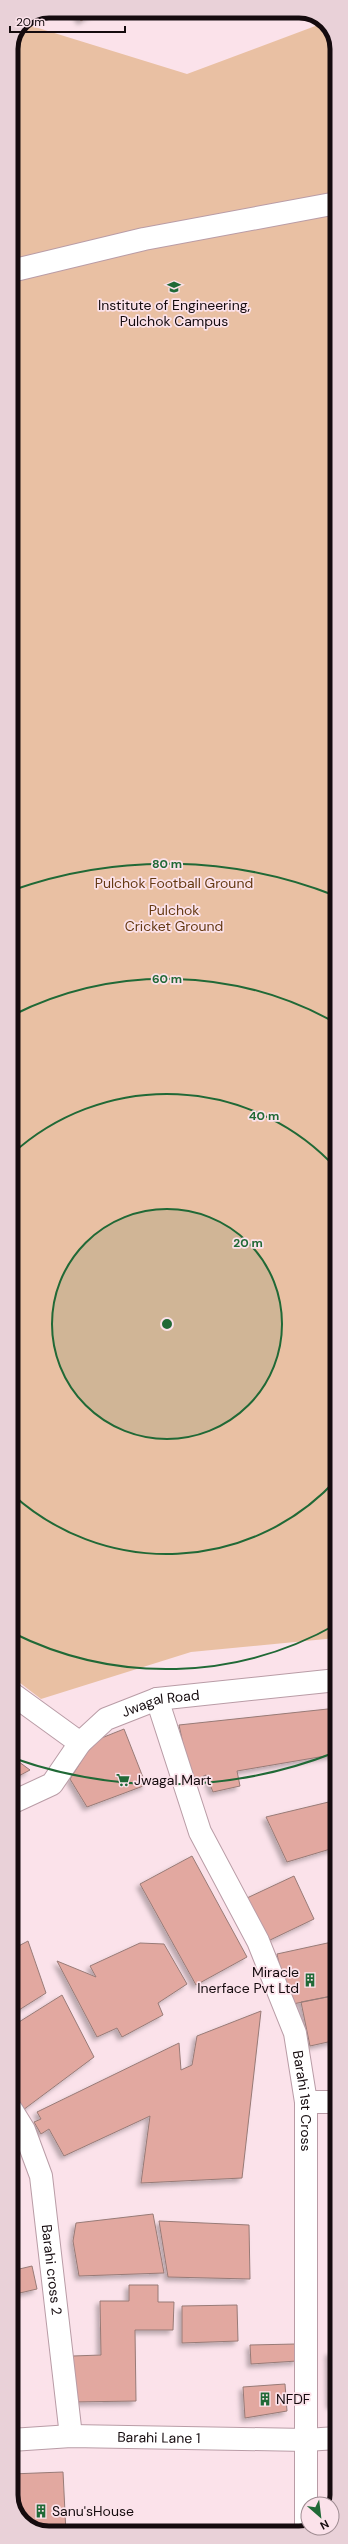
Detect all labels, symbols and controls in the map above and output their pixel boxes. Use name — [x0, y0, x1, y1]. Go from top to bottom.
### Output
scale bar — [10, 8, 125, 34]
text: 20 m — [16, 14, 45, 30]
school or university icon: Institute of Engineering, Pulchok Campus — [166, 279, 182, 295]
place label: Institute of Engineering, Pulchok Campus — [98, 296, 251, 330]
text: 80 m — [152, 856, 182, 872]
park label: Pulchok Football Ground — [95, 874, 253, 892]
park label: Pulchok Cricket Ground — [125, 901, 223, 935]
text: 60 m — [152, 971, 182, 987]
text: 40 m — [249, 1108, 279, 1124]
text: 20 m — [233, 1235, 263, 1251]
centre of rings — [160, 1317, 174, 1331]
street label: Jwagal Road — [119, 1686, 200, 1721]
place label: Jwagal Mart — [134, 1771, 211, 1789]
supermarket icon: Jwagal Mart — [115, 1772, 131, 1788]
place label: Miracle Inerface Pvt Ltd — [197, 1963, 299, 1997]
building icon: Miracle Inerface Pvt Ltd — [302, 1972, 318, 1988]
street label: Barahi 1st Cross — [289, 2049, 315, 2152]
street label: Barahi cross 2 — [38, 2223, 66, 2316]
place label: NFDF — [276, 2390, 311, 2408]
building icon: NFDF — [257, 2391, 273, 2407]
street label: Barahi Lane 1 — [117, 2428, 201, 2447]
north arrow — [300, 2496, 340, 2536]
place label: Sanu'sHouse — [52, 2502, 134, 2520]
building icon: Sanu'sHouse — [33, 2503, 49, 2519]
text: N — [318, 2517, 332, 2533]

